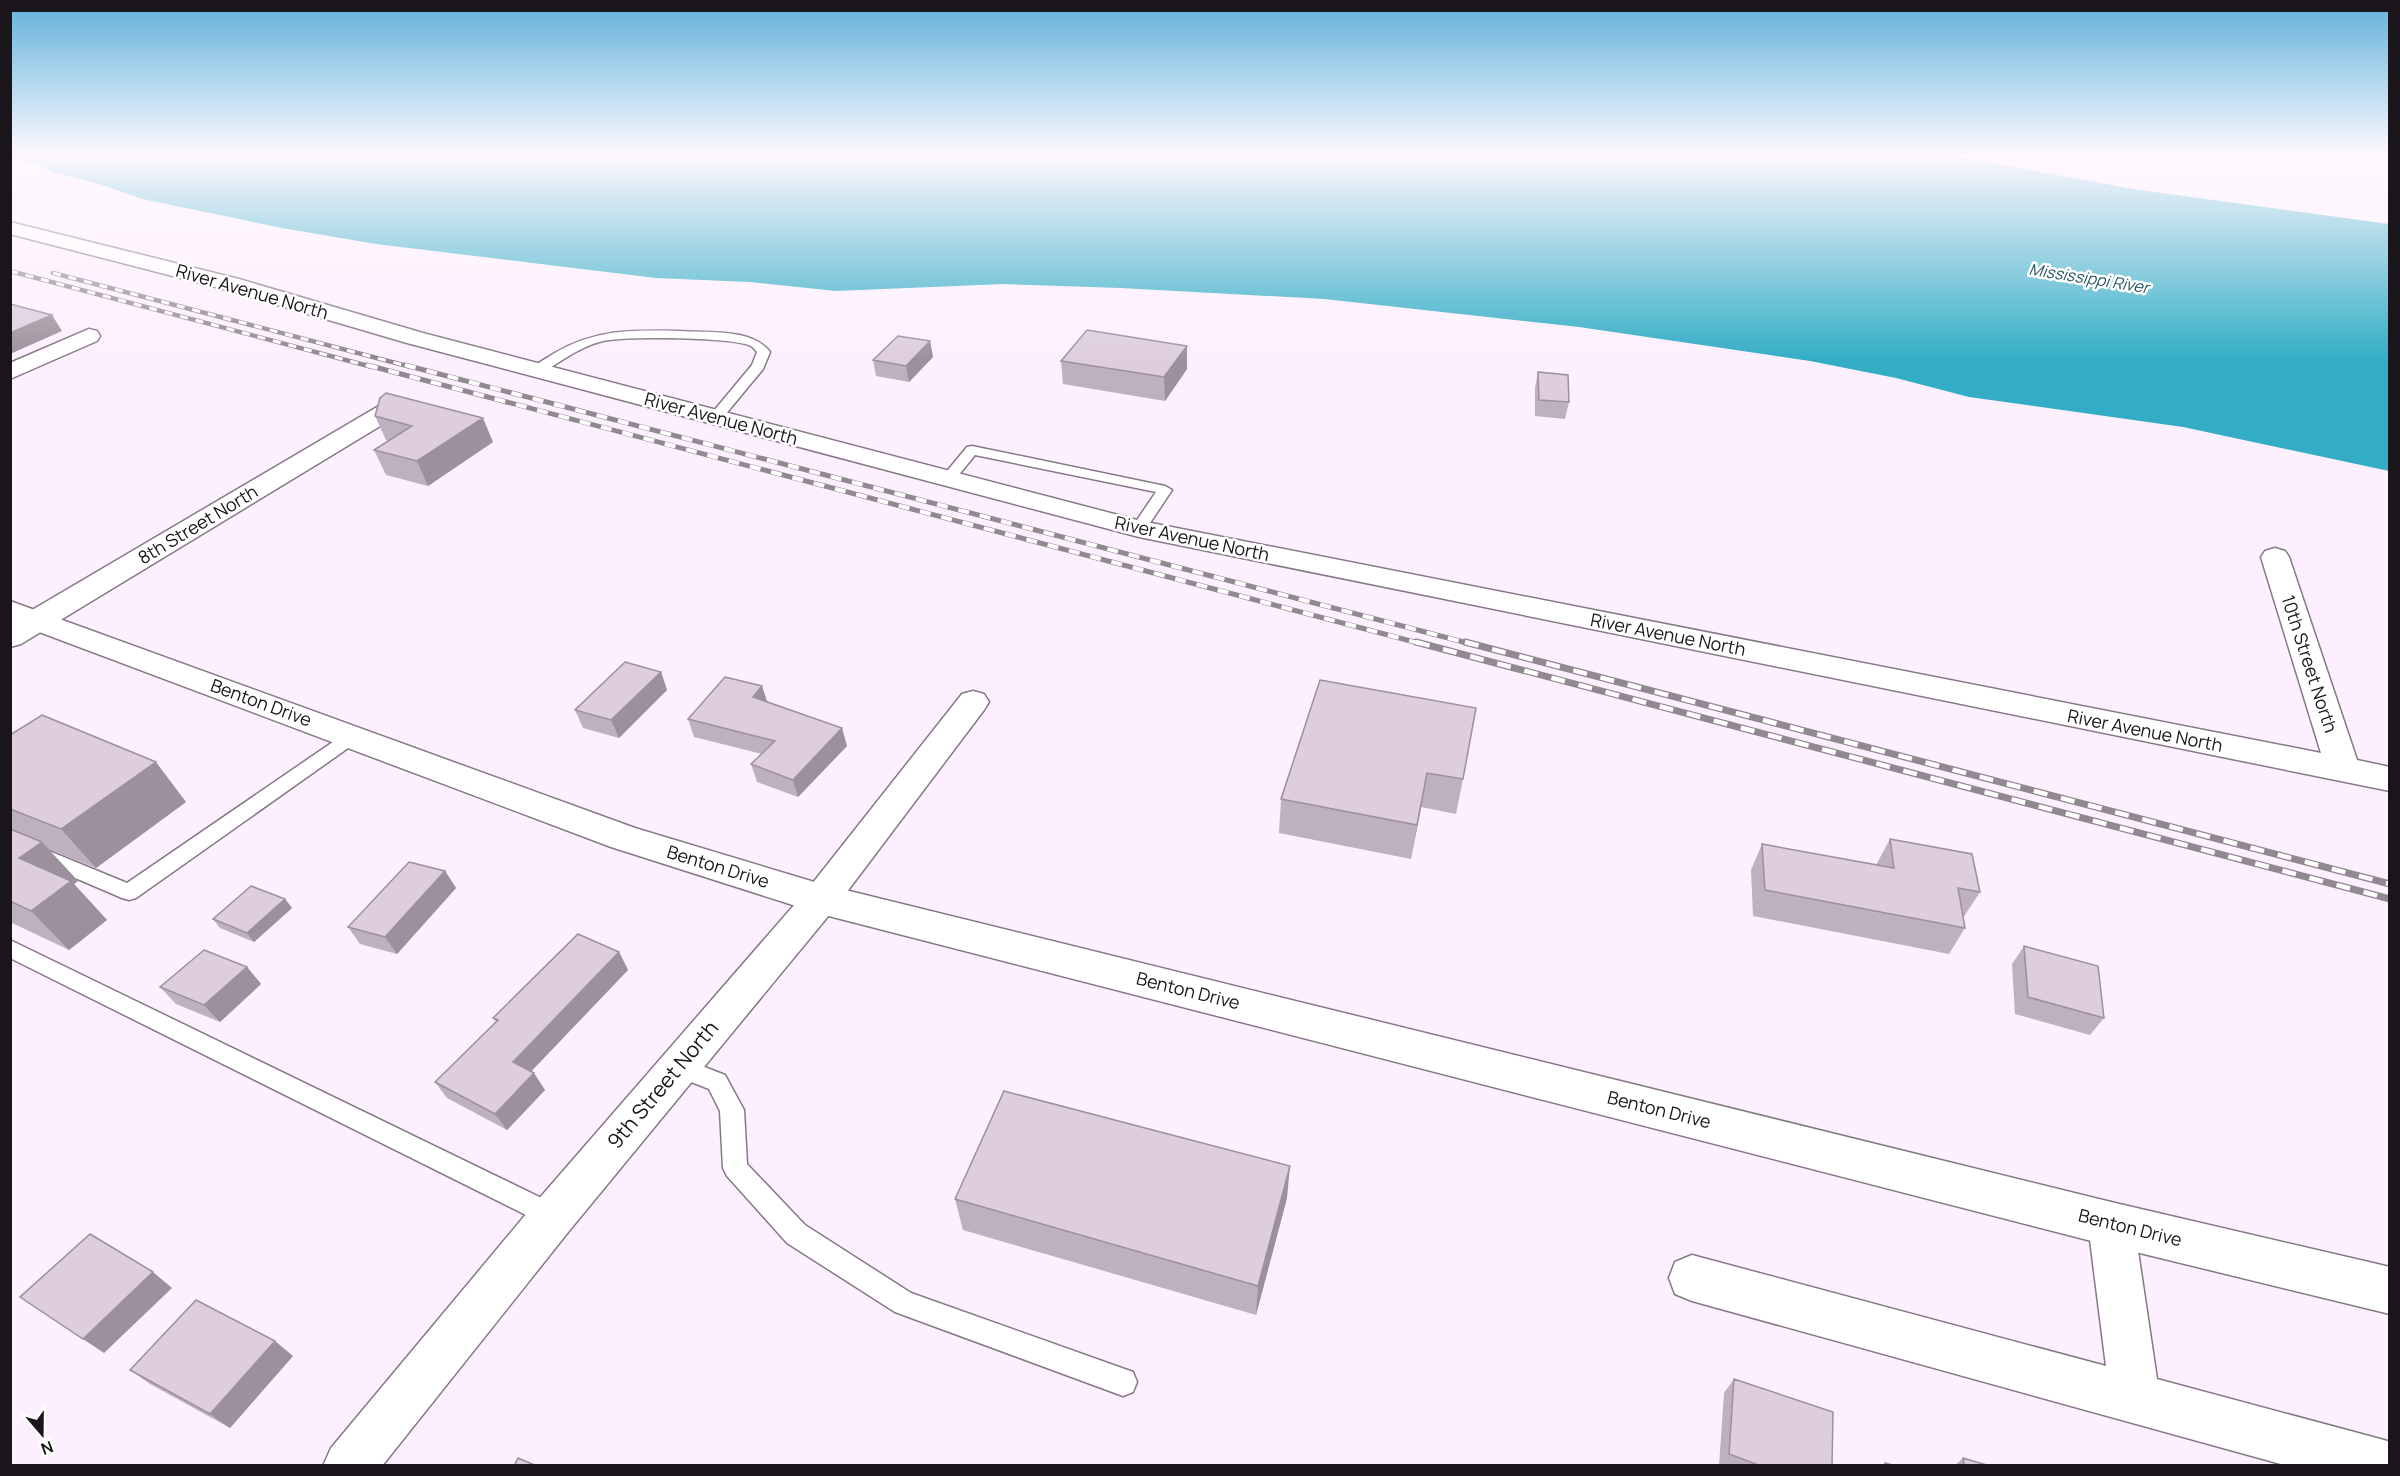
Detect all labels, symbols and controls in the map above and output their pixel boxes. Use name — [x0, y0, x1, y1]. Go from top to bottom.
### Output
street label: River Avenue North — [173, 258, 331, 324]
water label: Mississippi River — [2028, 258, 2153, 299]
street label: River Avenue North — [642, 386, 800, 450]
street label: 8th Street North — [133, 479, 262, 569]
street label: River Avenue North — [1113, 510, 1272, 566]
street label: 10th Street North — [2276, 592, 2344, 736]
street label: River Avenue North — [1589, 607, 1748, 661]
street label: Benton Drive — [208, 673, 315, 731]
street label: River Avenue North — [2066, 703, 2225, 757]
street label: Benton Drive — [664, 839, 772, 893]
street label: Benton Drive — [1134, 966, 1243, 1014]
street label: 9th Street North — [600, 1014, 724, 1154]
street label: Benton Drive — [1605, 1085, 1714, 1133]
street label: Benton Drive — [2076, 1203, 2185, 1251]
north arrow — [12, 1404, 72, 1464]
text: N — [38, 1436, 56, 1460]

